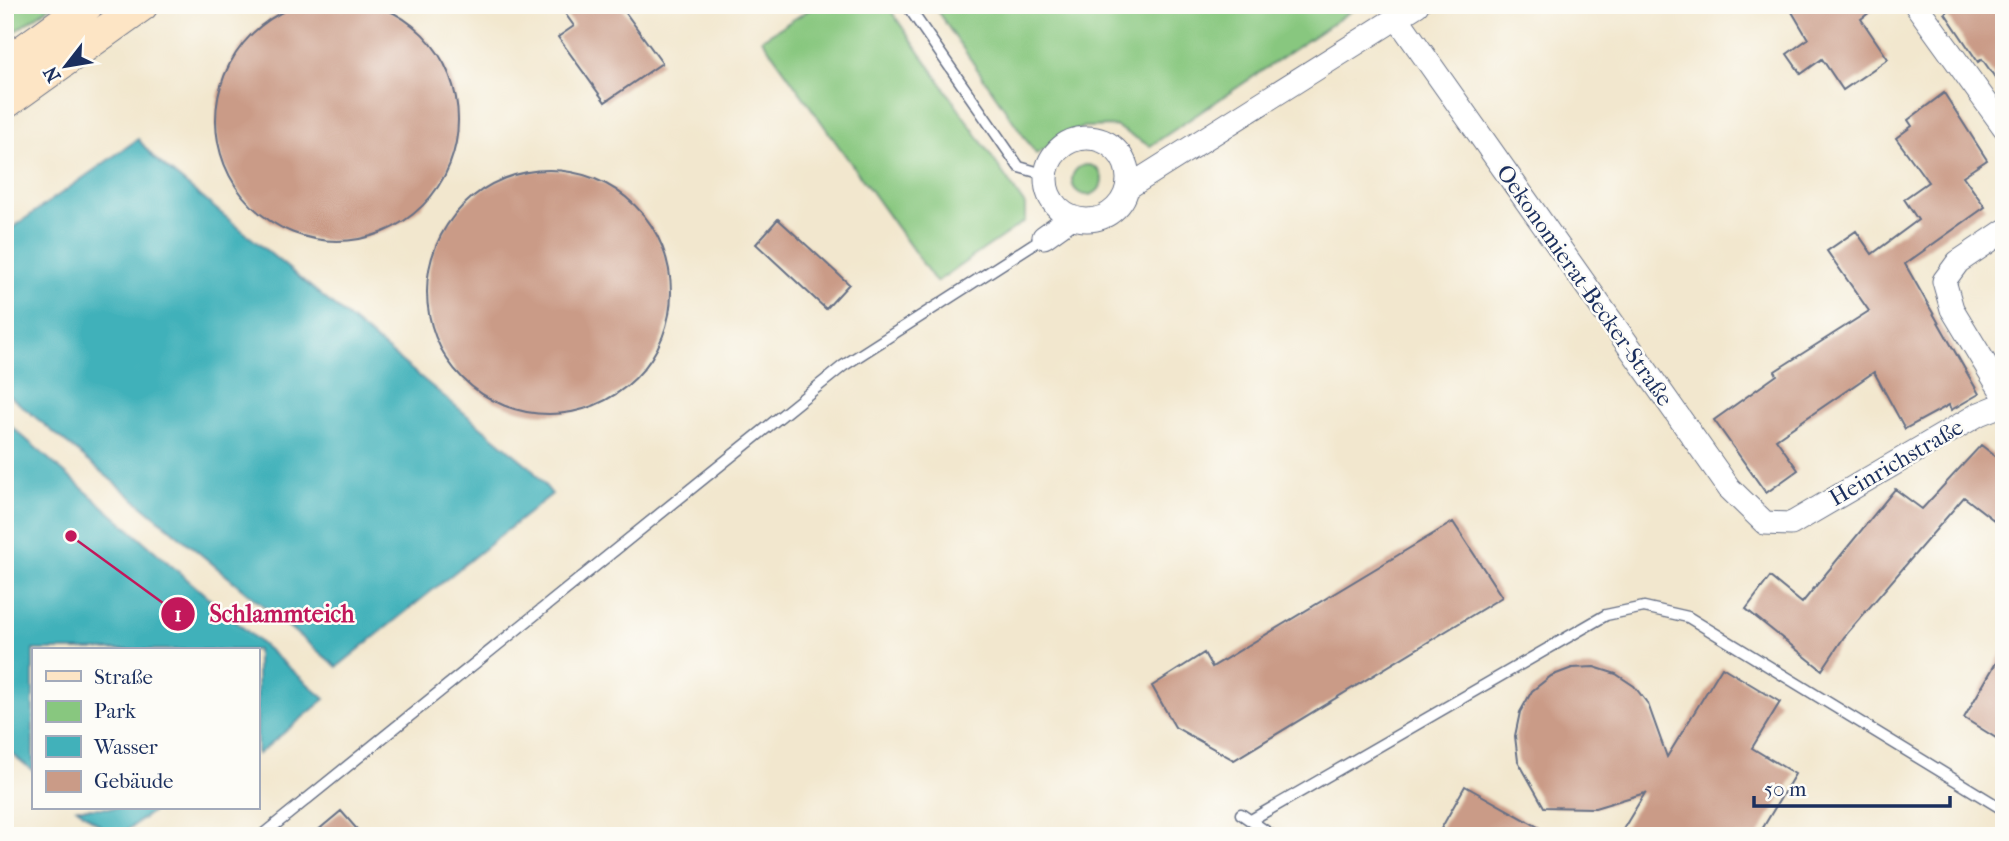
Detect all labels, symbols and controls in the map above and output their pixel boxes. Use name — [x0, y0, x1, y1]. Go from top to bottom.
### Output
north arrow — [32, 32, 102, 102]
text: N — [39, 62, 65, 86]
street label: Oekonomierat-Becker-Straße — [1491, 159, 1678, 411]
street label: Heinrichstraße — [1825, 413, 1968, 512]
callout: Schlammteich — [161, 591, 369, 636]
text: Schlammteich — [209, 600, 355, 628]
text: 1 — [174, 602, 182, 626]
legend — [32, 648, 259, 810]
text: Straße — [94, 665, 153, 689]
text: Park — [94, 699, 136, 723]
text: Wasser — [93, 735, 158, 759]
scale bar — [1754, 764, 1950, 808]
text: Gebäude — [94, 769, 174, 793]
text: 50 m — [1764, 777, 1807, 801]

